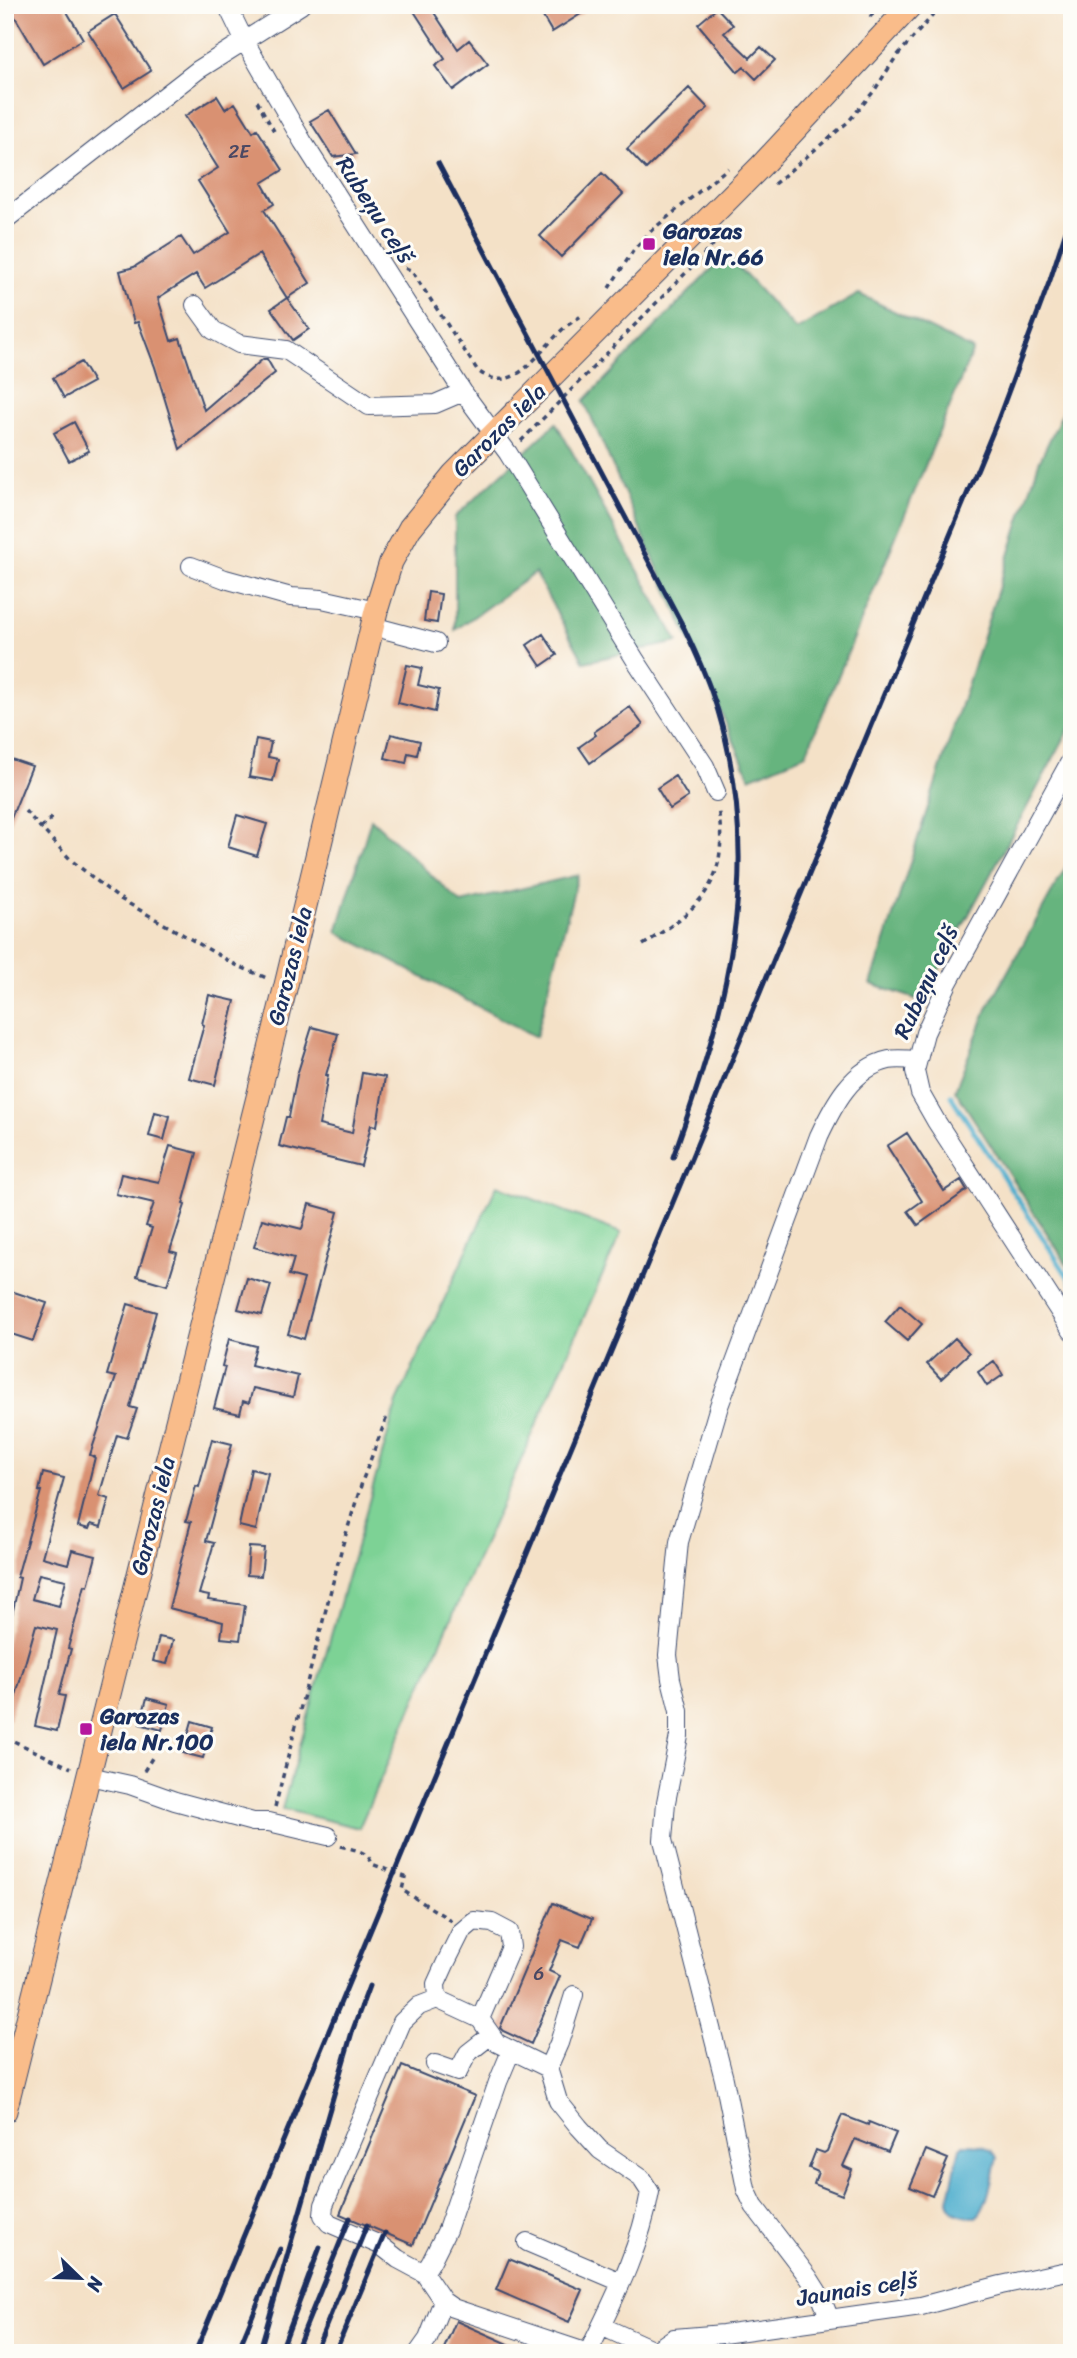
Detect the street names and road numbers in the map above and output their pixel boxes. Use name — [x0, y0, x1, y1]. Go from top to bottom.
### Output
street label: Rubeņu ceļš — [325, 148, 426, 273]
street label: Garozas iela — [442, 372, 557, 487]
street label: Garozas iela — [255, 902, 325, 1030]
street label: Rubeņu ceļš — [882, 917, 971, 1046]
street label: Garozas iela — [118, 1452, 188, 1580]
street label: Jaunais ceļš — [793, 2259, 922, 2319]

